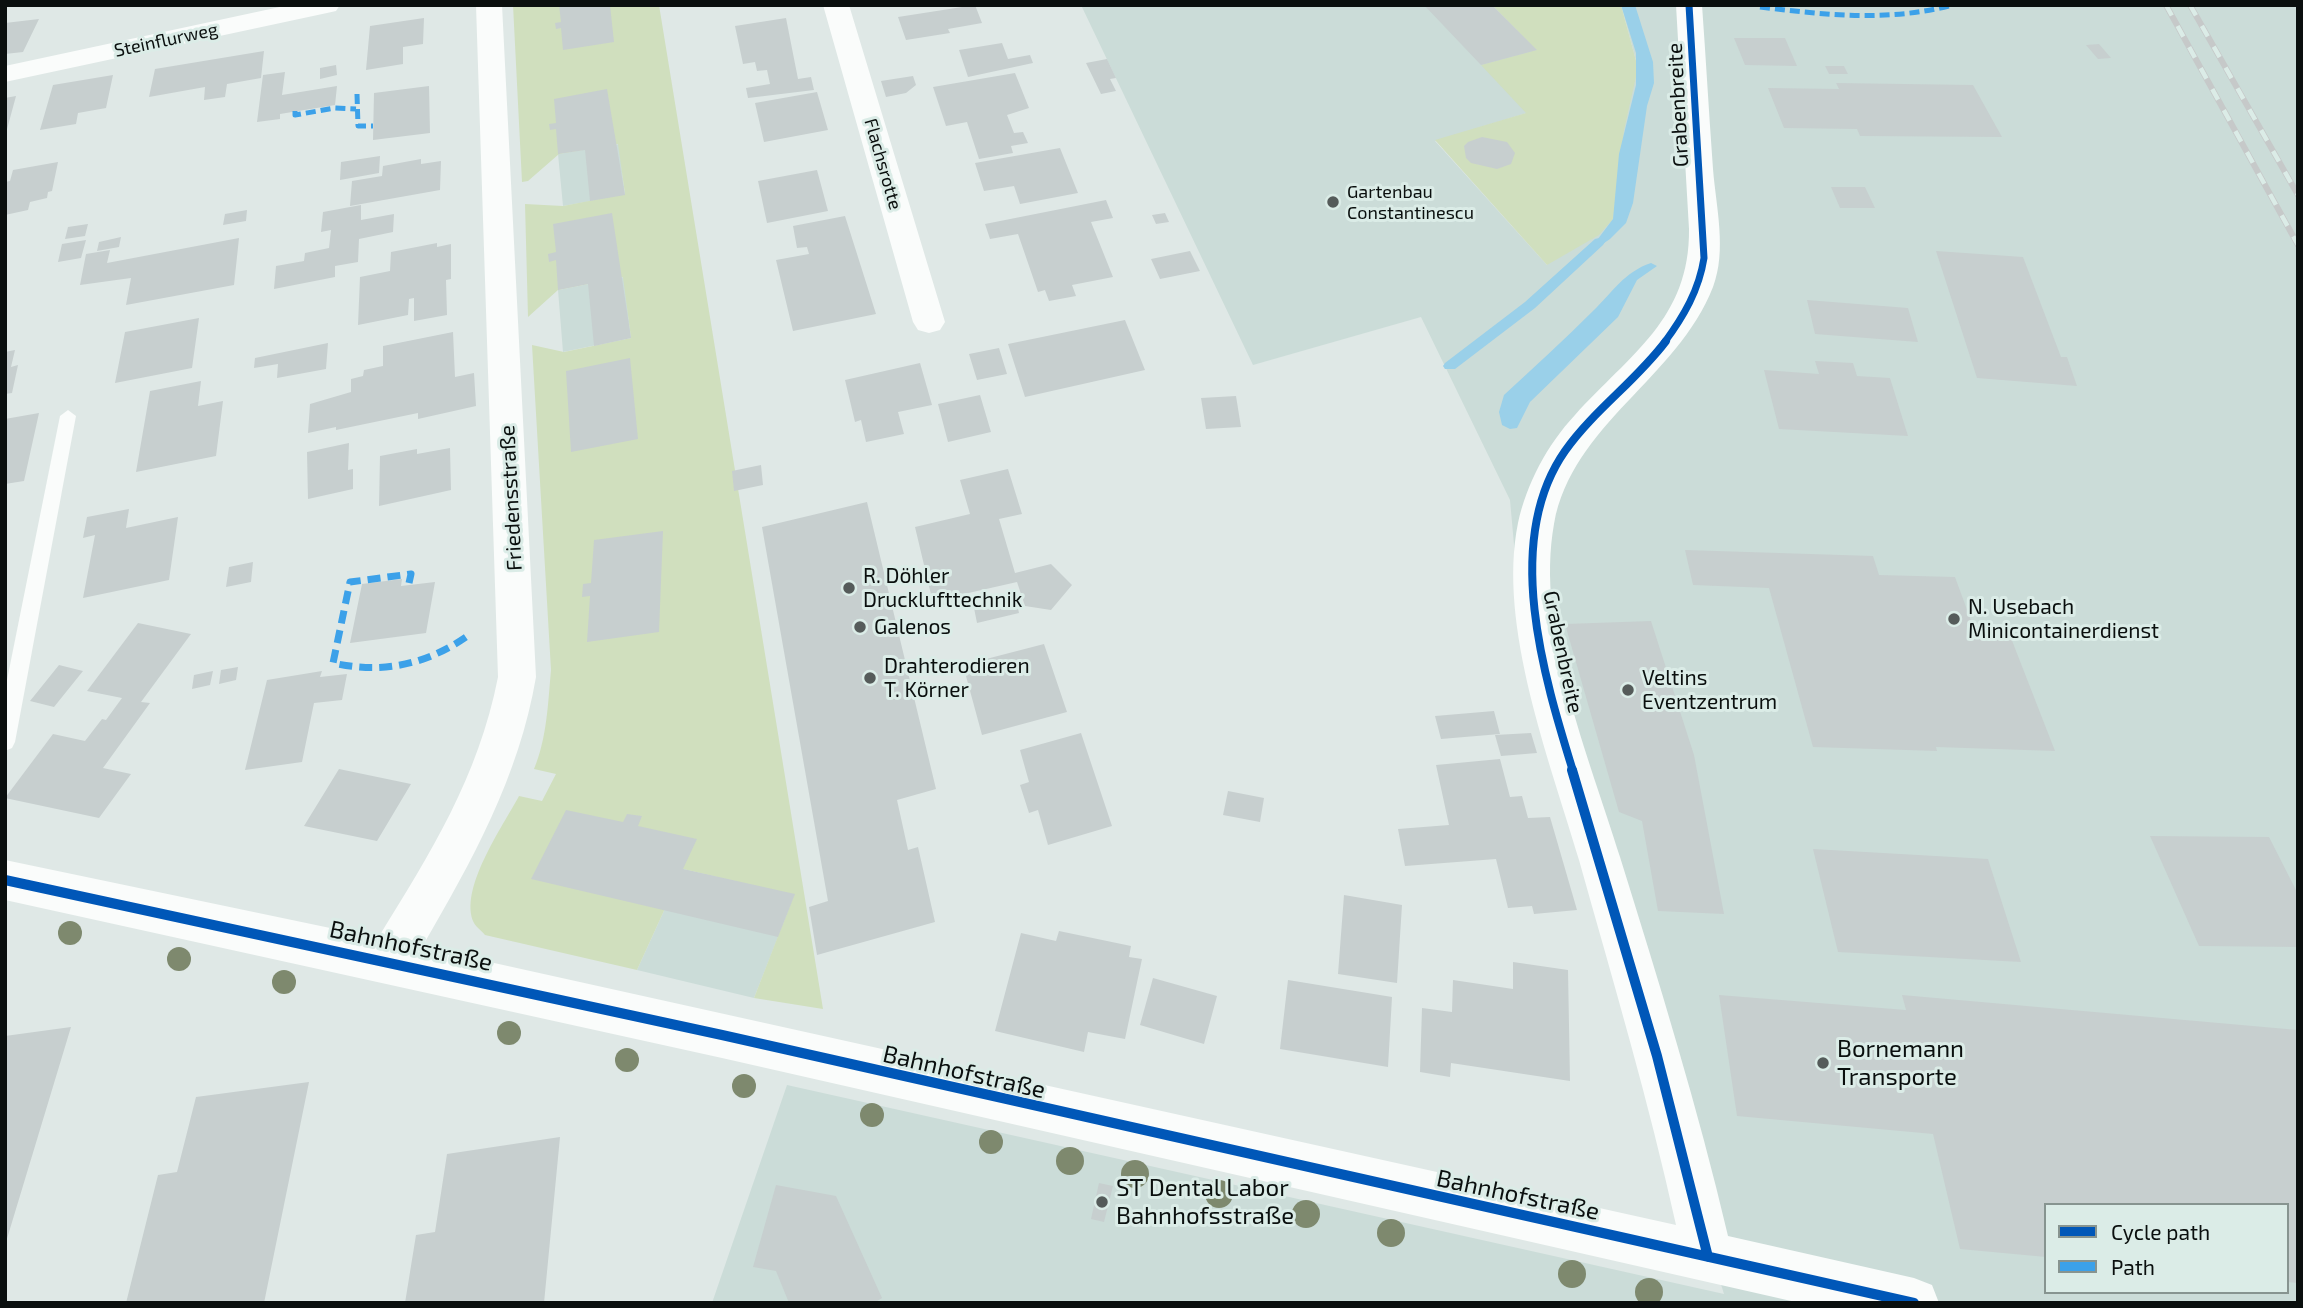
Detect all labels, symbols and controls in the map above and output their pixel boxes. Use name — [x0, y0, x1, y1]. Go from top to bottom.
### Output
street label: Steinflurweg — [112, 18, 220, 62]
street label: Grabenbreite — [1662, 42, 1694, 168]
street label: Flachsrotte — [860, 116, 906, 212]
place label: Gartenbau Constantinescu — [1347, 181, 1474, 224]
marker: Gartenbau Constantinescu — [1325, 194, 1341, 210]
street label: Friedensstraße — [495, 424, 527, 572]
place label: R. Döhler Drucklufttechnik — [863, 563, 1022, 613]
marker: R. Döhler Drucklufttechnik — [841, 580, 857, 596]
street label: Grabenbreite — [1538, 589, 1588, 715]
place label: N. Usebach Minicontainerdienst — [1968, 594, 2159, 644]
marker: N. Usebach Minicontainerdienst — [1946, 611, 1962, 627]
place label: Galenos — [874, 614, 951, 640]
marker: Galenos — [852, 619, 868, 635]
place label: Drahterodieren T. Körner — [884, 653, 1030, 703]
place label: Veltins Eventzentrum — [1642, 665, 1777, 715]
marker: Drahterodieren T. Körner — [862, 670, 878, 686]
marker: Veltins Eventzentrum — [1620, 682, 1636, 698]
street label: Bahnhofstraße — [327, 915, 495, 977]
place label: Bornemann Transporte — [1837, 1035, 1964, 1091]
street label: Bahnhofstraße — [880, 1039, 1048, 1105]
marker: Bornemann Transporte — [1815, 1055, 1831, 1071]
street label: Bahnhofstraße — [1434, 1164, 1602, 1226]
place label: ST Dental Labor Bahnhofsstraße — [1116, 1174, 1294, 1230]
marker: ST Dental Labor Bahnhofsstraße — [1094, 1194, 1110, 1210]
legend — [2044, 1203, 2289, 1294]
text: Cycle path — [2111, 1219, 2210, 1244]
text: Path — [2111, 1254, 2155, 1279]

